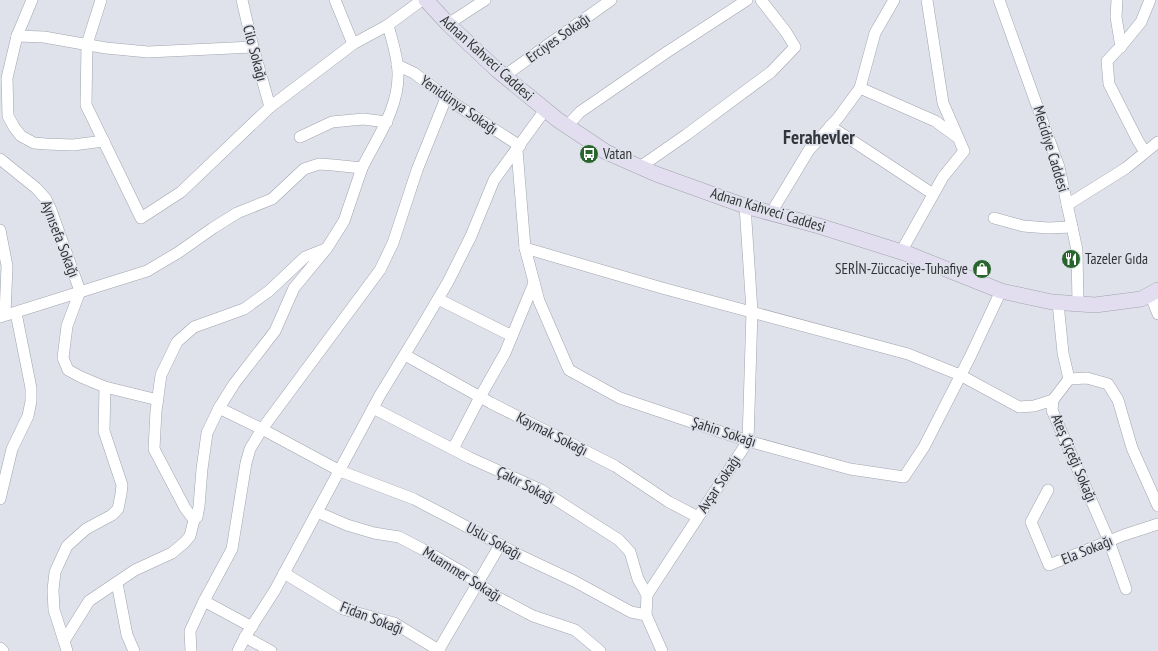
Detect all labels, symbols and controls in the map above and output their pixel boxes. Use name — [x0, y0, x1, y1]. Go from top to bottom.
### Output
street label: Erciyes Sokağı — [522, 9, 593, 67]
street label: Adnan Kahveci Caddesi — [437, 11, 538, 105]
street label: Cilo Sokağı — [239, 23, 272, 83]
street label: Yenidünya Sokağı — [417, 71, 502, 138]
street label: Mecidiye Caddesi — [1029, 103, 1074, 194]
district label: Ferahevler — [783, 125, 855, 149]
bus stop icon: Vatan — [578, 143, 600, 165]
place label: Vatan — [602, 144, 632, 163]
street label: Adnan Kahveci Caddesi — [708, 183, 828, 236]
street label: Aynısefa Sokağı — [37, 198, 84, 280]
restaurant icon: Tazeler Gıda — [1060, 248, 1082, 270]
place label: Tazeler Gıda — [1085, 249, 1148, 268]
shop icon: SERİN-Züccaciye-Tuhafiye — [971, 258, 993, 280]
place label: SERİN-Züccaciye-Tuhafiye — [835, 259, 968, 278]
street label: Kaymak Sokağı — [513, 407, 591, 460]
street label: Ateş Çiçeği Sokağı — [1047, 411, 1102, 505]
street label: Şahin Sokağı — [690, 412, 759, 451]
street label: Avşar Sokağı — [693, 451, 744, 516]
street label: Çakır Sokağı — [494, 462, 559, 507]
street label: Uslu Sokağı — [463, 518, 525, 564]
street label: Ela Sokağı — [1058, 531, 1115, 568]
street label: Muammer Sokağı — [419, 542, 505, 605]
street label: Fidan Sokağı — [338, 597, 406, 638]

